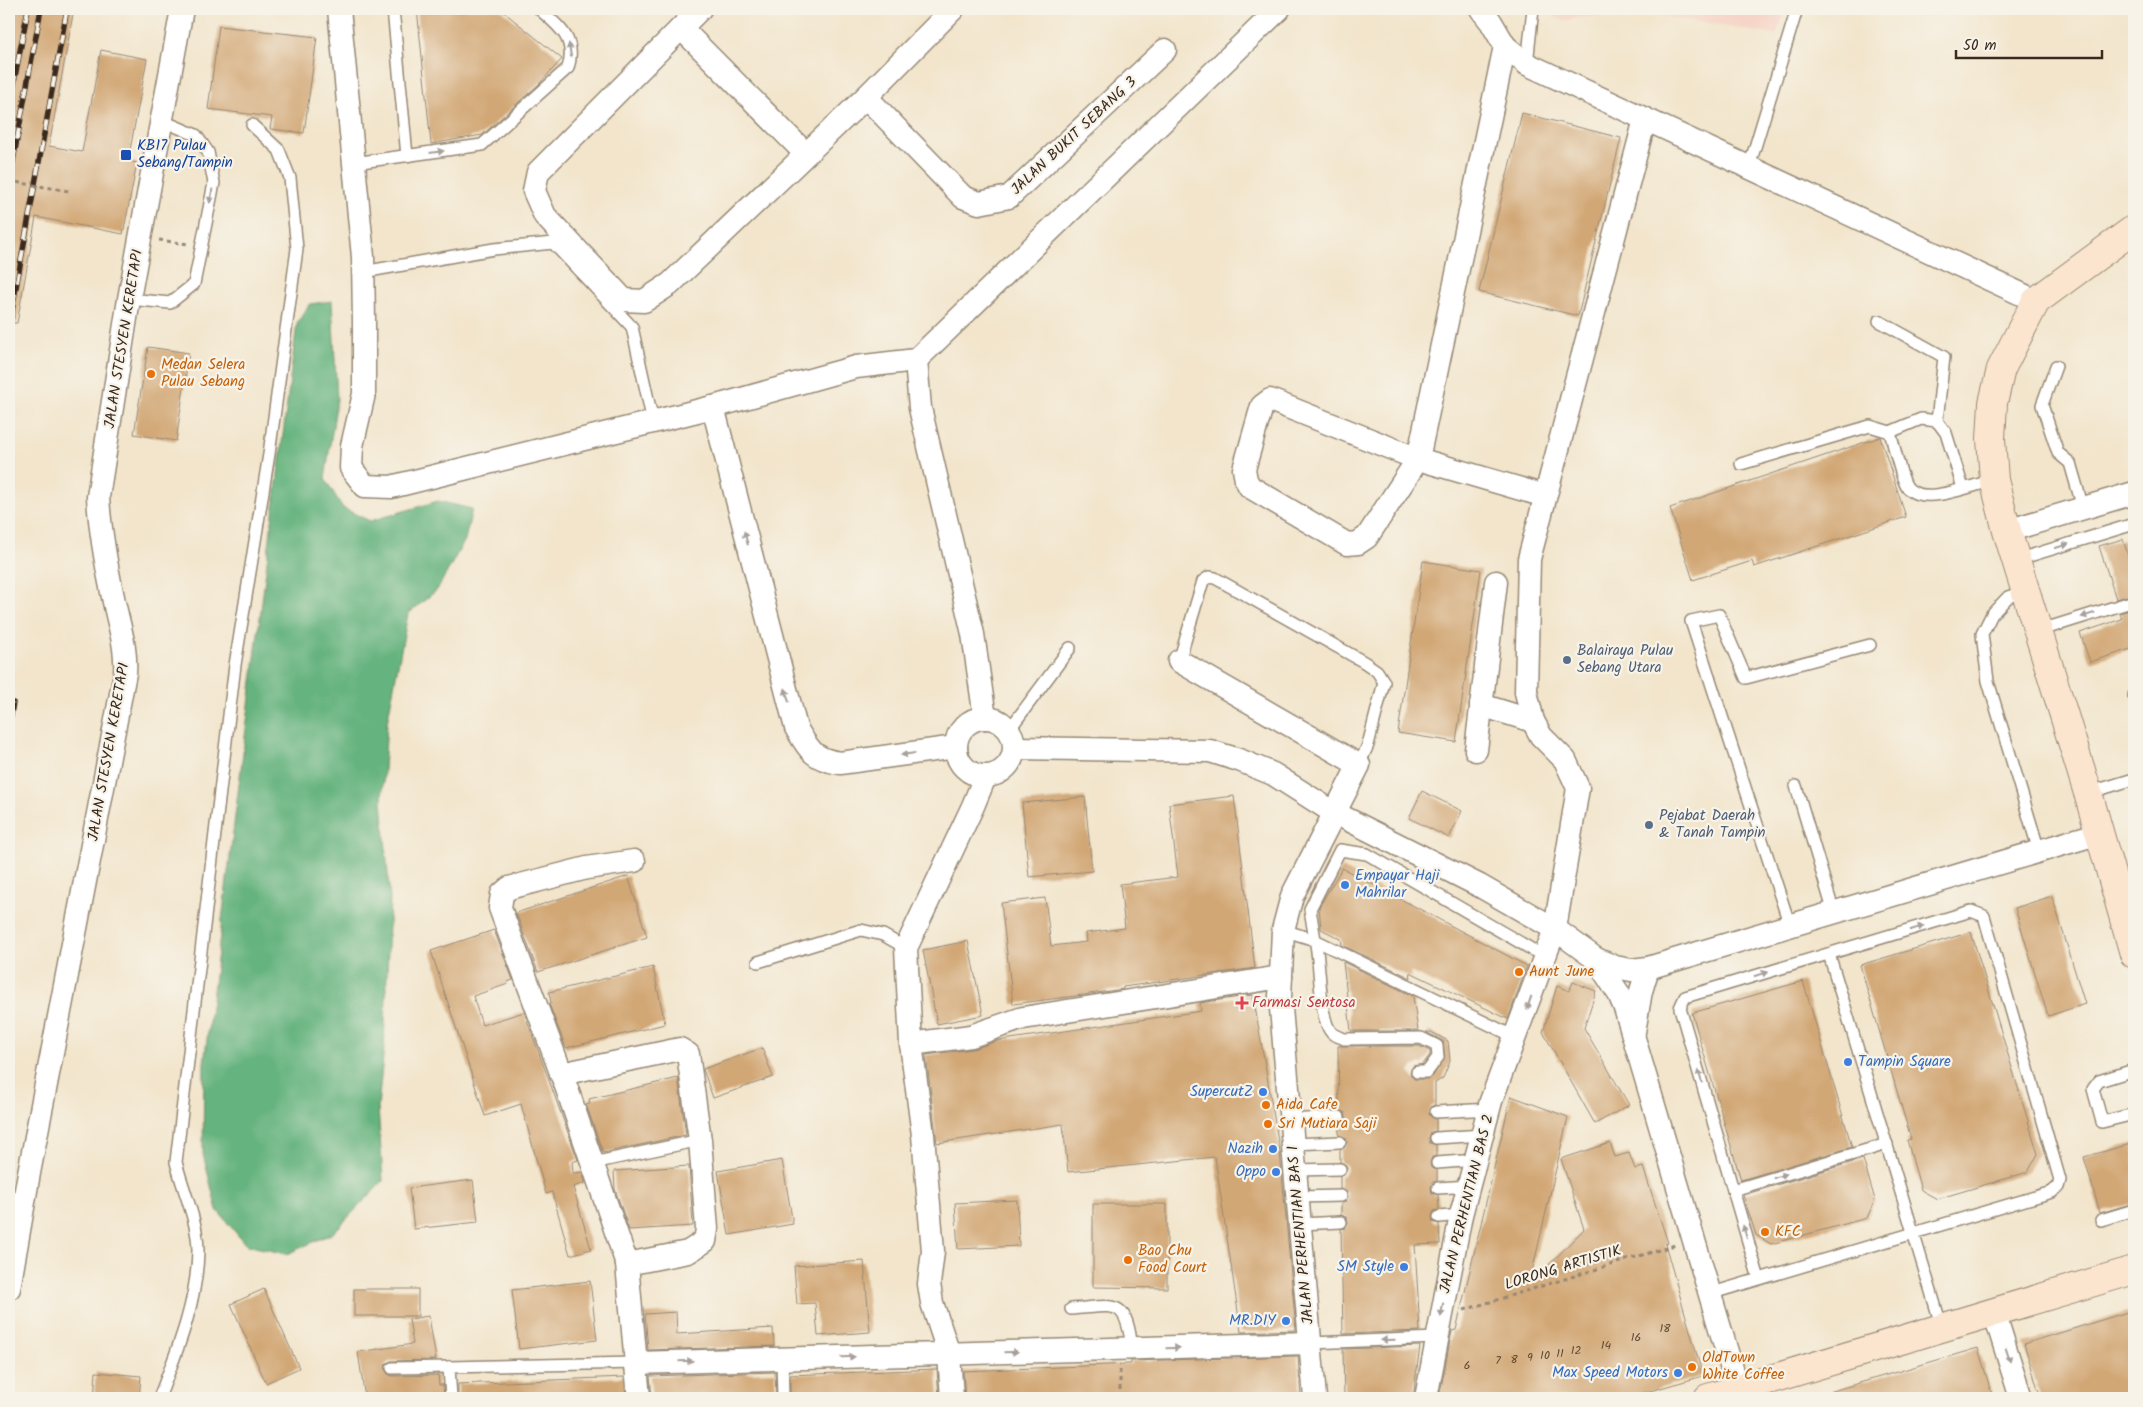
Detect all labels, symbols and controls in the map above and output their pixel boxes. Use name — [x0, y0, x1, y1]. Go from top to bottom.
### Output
scale bar — [1956, 28, 2102, 60]
text: 50 m — [1963, 34, 1997, 58]
one-way arrow — [565, 42, 573, 58]
street label: JALAN BUKIT SEBANG 3 — [1005, 71, 1143, 201]
place label: KB17 Pulau Sebang/Tampin — [137, 134, 233, 175]
one-way arrow — [430, 147, 446, 155]
marker: KB17 Pulau Sebang/Tampin — [119, 148, 133, 162]
one-way arrow — [207, 188, 215, 204]
street label: JALAN STESYEN KERETAPI — [98, 247, 150, 430]
place label: Medan Selera Pulau Sebang — [161, 353, 245, 394]
marker: Medan Selera Pulau Sebang — [145, 368, 157, 380]
one-way arrow — [742, 530, 750, 545]
one-way arrow — [2055, 541, 2070, 549]
one-way arrow — [2080, 612, 2095, 620]
place label: Balairaya Pulau Sebang Utara — [1577, 639, 1673, 680]
marker: Balairaya Pulau Sebang Utara — [1561, 654, 1573, 666]
street label: JALAN STESYEN KERETAPI — [81, 660, 137, 843]
one-way arrow — [783, 688, 791, 703]
one-way arrow — [900, 750, 916, 758]
place label: Pejabat Daerah & Tanah Tampin — [1659, 804, 1765, 845]
marker: Pejabat Daerah & Tanah Tampin — [1643, 819, 1655, 831]
place label: Empayar Haji Mahrilar — [1355, 864, 1441, 905]
marker: Empayar Haji Mahrilar — [1339, 879, 1351, 891]
one-way arrow — [1909, 923, 1924, 931]
place label: Aunt June — [1529, 960, 1594, 984]
marker: Aunt June — [1513, 966, 1525, 978]
one-way arrow — [1754, 970, 1769, 978]
place label: Farmasi Sentosa — [1252, 991, 1356, 1015]
one-way arrow — [1525, 995, 1532, 1010]
marker: Farmasi Sentosa — [1236, 997, 1248, 1009]
place label: Tampin Square — [1858, 1050, 1951, 1074]
marker: Tampin Square — [1842, 1056, 1854, 1068]
one-way arrow — [1695, 1069, 1703, 1084]
place label: SupercutZ — [1190, 1080, 1253, 1104]
marker: SupercutZ — [1257, 1086, 1269, 1098]
place label: Aida Cafe — [1276, 1093, 1338, 1117]
marker: Aida Cafe — [1260, 1099, 1272, 1111]
place label: Sri Mutiara Saji — [1278, 1112, 1378, 1136]
street label: JALAN PERHENTIAN BAS 2 — [1433, 1112, 1501, 1296]
marker: Sri Mutiara Saji — [1262, 1118, 1274, 1130]
place label: Nazih — [1228, 1137, 1263, 1161]
marker: Nazih — [1267, 1143, 1279, 1155]
street label: JALAN PERHENTIAN BAS 1 — [1281, 1144, 1321, 1326]
place label: Oppo — [1236, 1160, 1266, 1184]
marker: Oppo — [1270, 1166, 1282, 1178]
one-way arrow — [1772, 1172, 1787, 1180]
place label: KFC — [1775, 1220, 1801, 1244]
one-way arrow — [1741, 1225, 1749, 1240]
marker: KFC — [1759, 1226, 1771, 1238]
place label: Bao Chu Food Court — [1138, 1239, 1207, 1280]
street label: LORONG ARTISTIK — [1502, 1239, 1624, 1297]
marker: Bao Chu Food Court — [1122, 1254, 1134, 1266]
place label: SM Style — [1337, 1255, 1394, 1279]
marker: SM Style — [1398, 1261, 1410, 1273]
one-way arrow — [1437, 1302, 1445, 1318]
place label: MR.DIY — [1229, 1309, 1277, 1333]
marker: MR.DIY — [1280, 1315, 1292, 1327]
house number: 18 — [1660, 1319, 1671, 1338]
house number: 16 — [1631, 1328, 1641, 1347]
one-way arrow — [1380, 1336, 1396, 1344]
house number: 14 — [1601, 1336, 1612, 1355]
house number: 12 — [1571, 1341, 1581, 1360]
one-way arrow — [1165, 1343, 1181, 1351]
house number: 11 — [1556, 1344, 1564, 1363]
house number: 10 — [1540, 1346, 1550, 1365]
place label: OldTown White Coffee — [1702, 1346, 1785, 1387]
one-way arrow — [1003, 1348, 1019, 1356]
house number: 9 — [1527, 1348, 1533, 1367]
one-way arrow — [2004, 1348, 2012, 1363]
house number: 8 — [1510, 1350, 1518, 1369]
house number: 7 — [1495, 1351, 1501, 1370]
one-way arrow — [841, 1352, 857, 1360]
house number: 6 — [1464, 1356, 1470, 1375]
one-way arrow — [678, 1357, 694, 1365]
place label: Max Speed Motors — [1552, 1361, 1669, 1385]
marker: OldTown White Coffee — [1686, 1361, 1698, 1373]
marker: Max Speed Motors — [1672, 1367, 1684, 1379]

